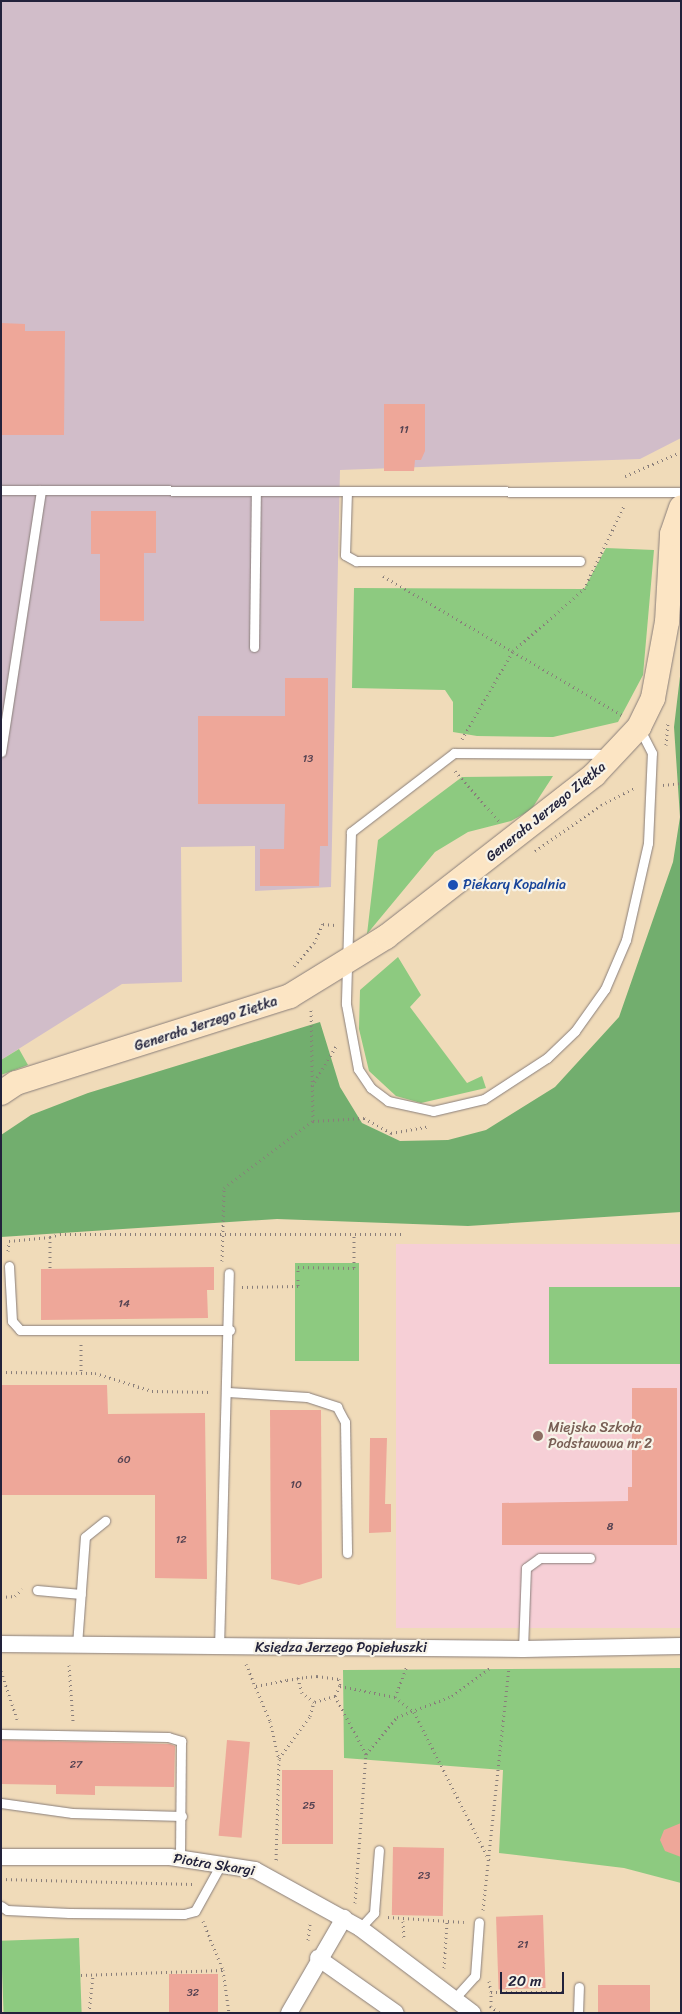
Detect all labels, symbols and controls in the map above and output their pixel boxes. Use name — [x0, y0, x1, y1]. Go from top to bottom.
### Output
house number: 11 — [399, 423, 409, 437]
house number: 13 — [303, 752, 313, 766]
street label: Generała Jerzego Ziętka — [483, 759, 609, 865]
place label: Piekary Kopalnia — [463, 877, 566, 893]
marker: Piekary Kopalnia — [447, 879, 459, 891]
street label: Generała Jerzego Ziętka — [133, 993, 279, 1055]
house number: 14 — [118, 1297, 130, 1311]
place label: Miejska Szkoła Podstawowa nr 2 — [548, 1420, 652, 1452]
marker: Miejska Szkoła Podstawowa nr 2 — [532, 1430, 544, 1442]
house number: 60 — [117, 1453, 131, 1467]
house number: 10 — [290, 1478, 302, 1492]
house number: 8 — [607, 1520, 613, 1534]
house number: 12 — [175, 1533, 187, 1547]
street label: Księdza Jerzego Popiełuszki — [255, 1640, 427, 1656]
house number: 27 — [70, 1758, 82, 1772]
house number: 25 — [302, 1799, 316, 1813]
street label: Piotra Skargi — [172, 1850, 256, 1880]
house number: 23 — [418, 1869, 430, 1883]
house number: 21 — [517, 1938, 529, 1952]
scale bar — [502, 1962, 566, 1994]
text: 20 m — [508, 1968, 542, 1994]
house number: 32 — [187, 1986, 199, 2000]

